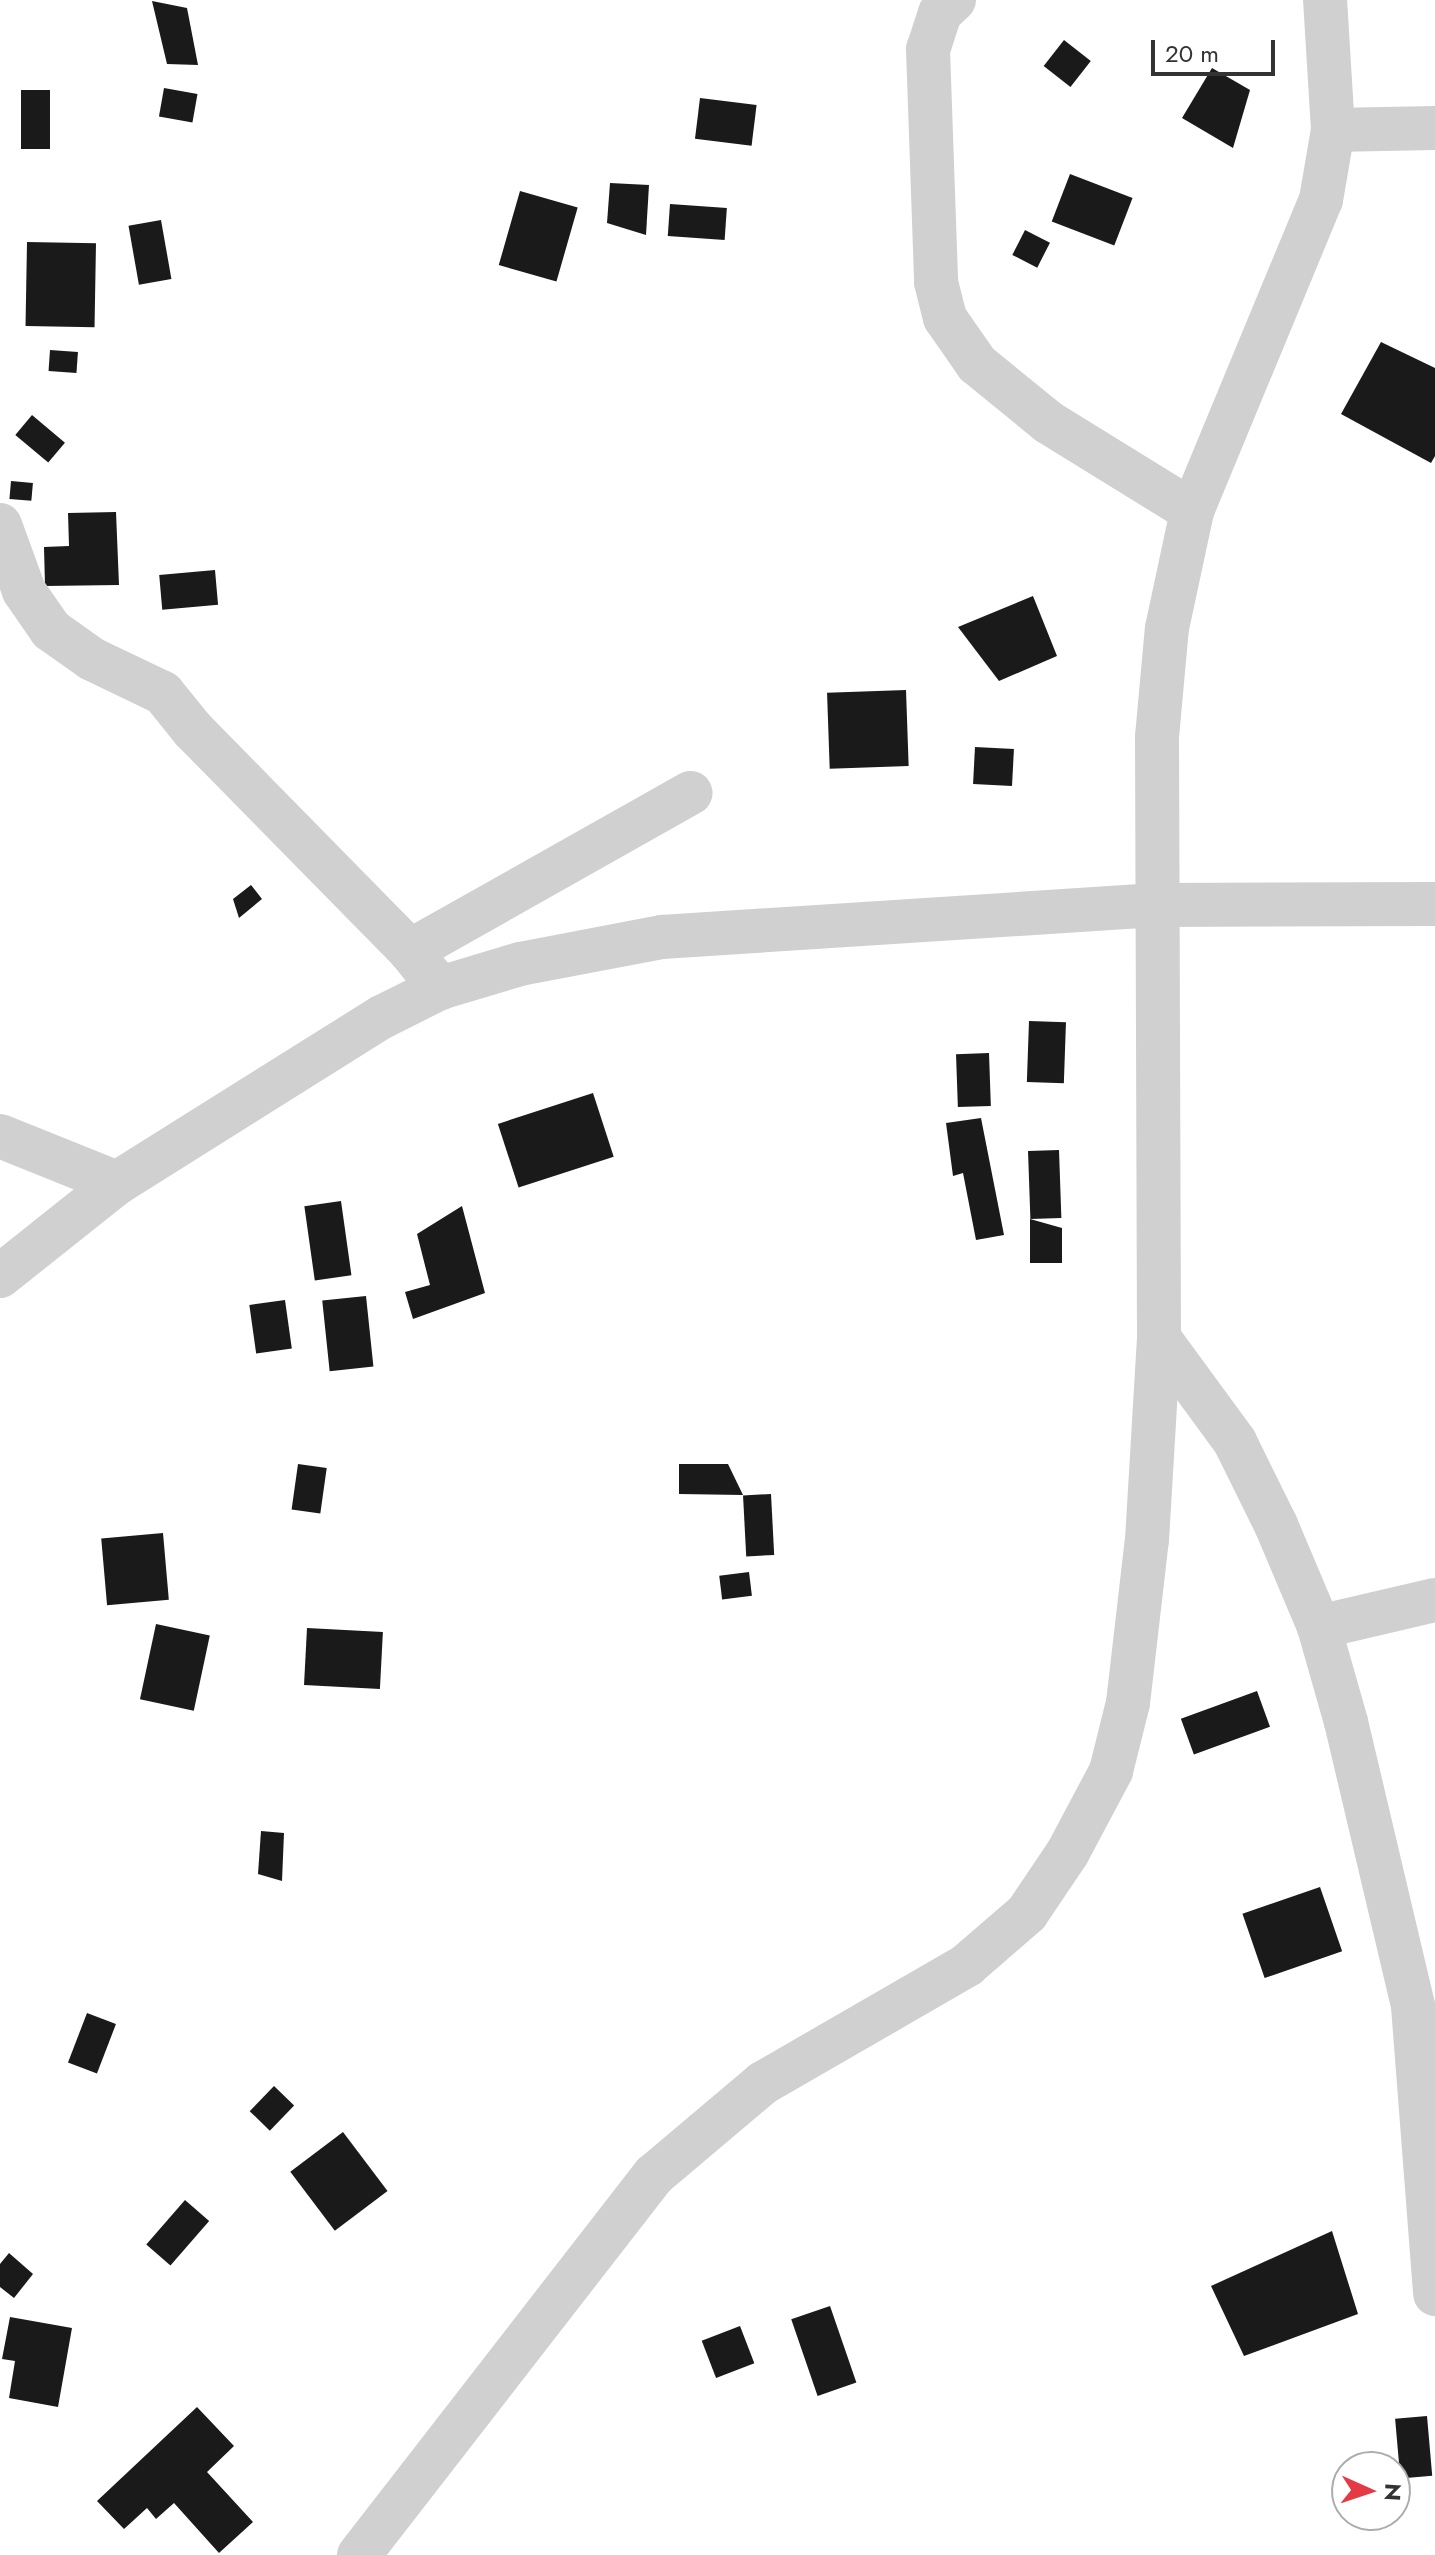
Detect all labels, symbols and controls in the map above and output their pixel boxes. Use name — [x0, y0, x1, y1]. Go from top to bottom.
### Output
scale bar — [1155, 24, 1279, 74]
text: 20 m — [1165, 36, 1219, 71]
north arrow — [1331, 2451, 1411, 2531]
text: N — [1377, 2483, 1409, 2502]

